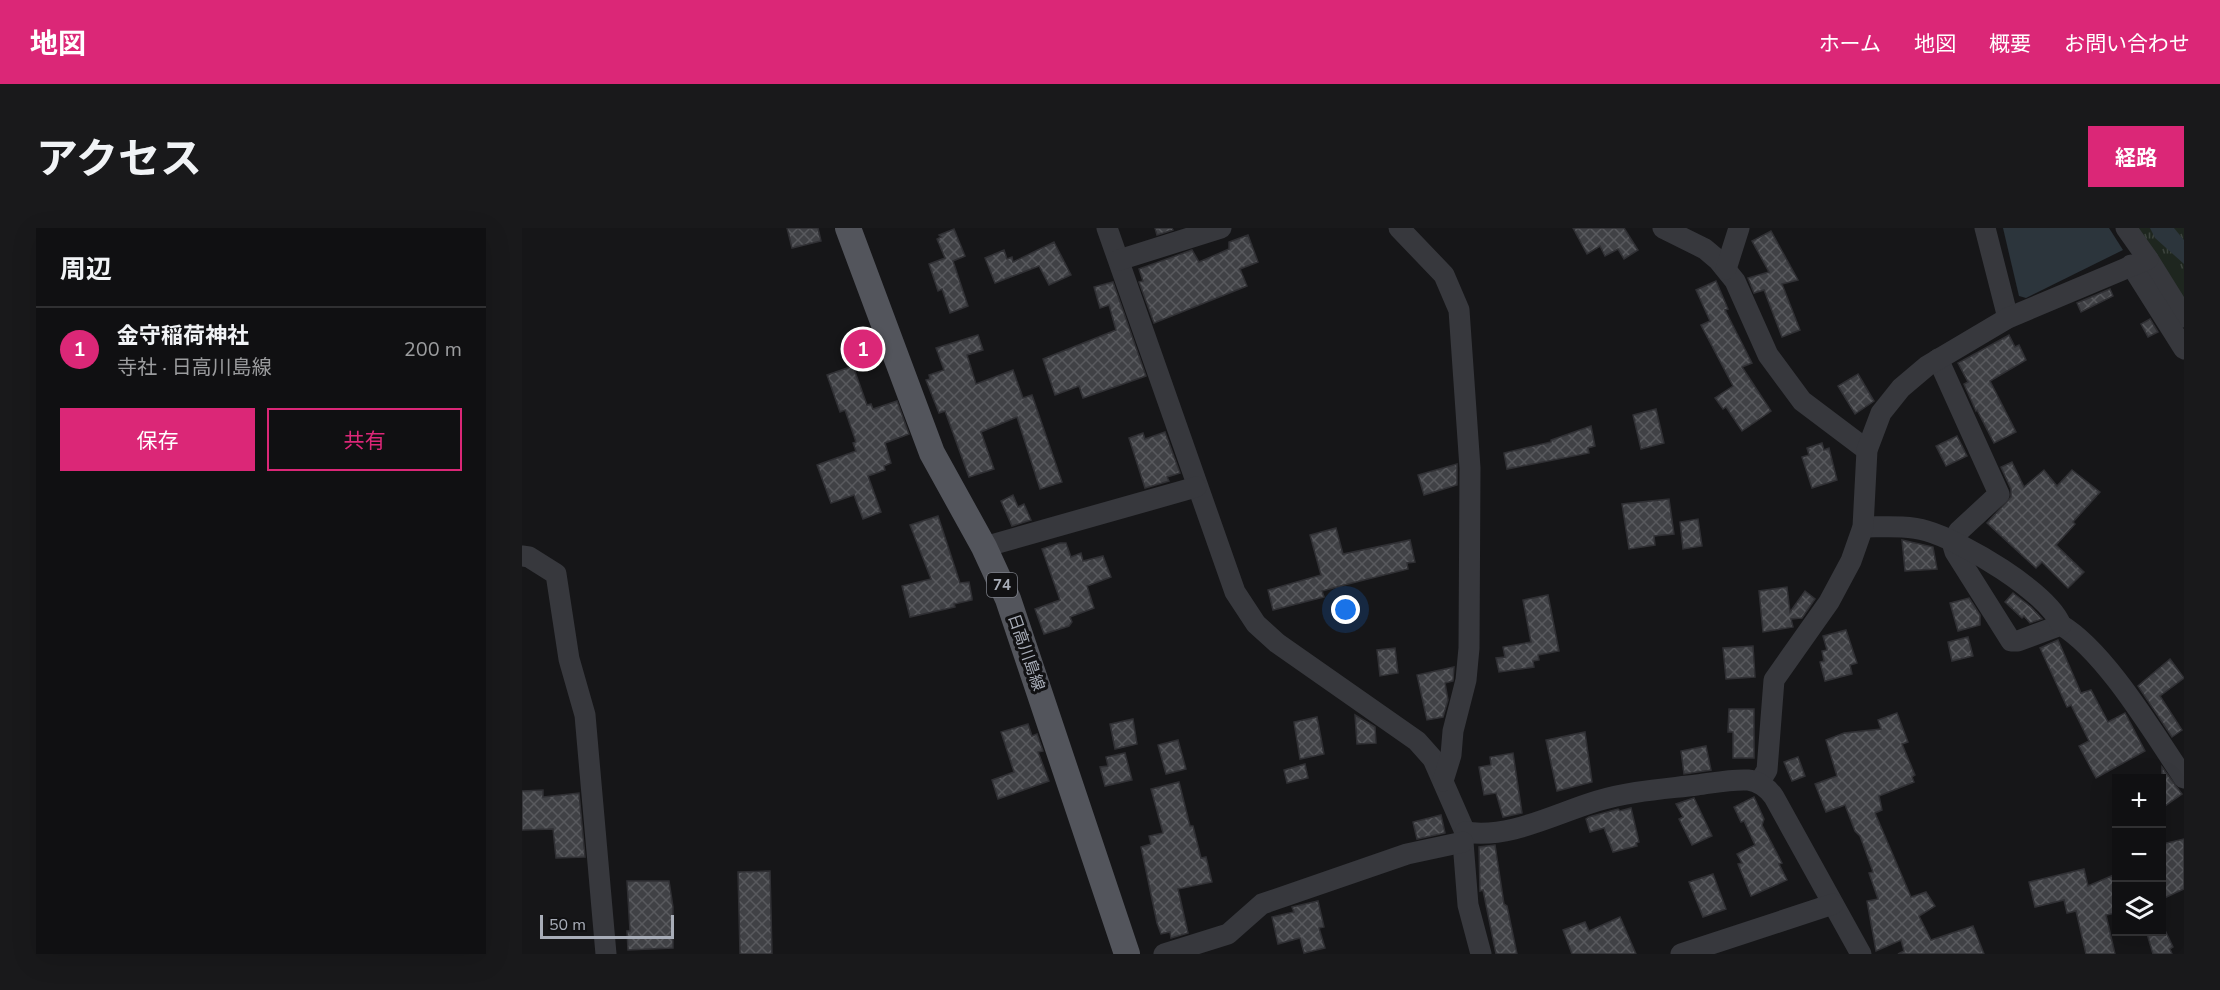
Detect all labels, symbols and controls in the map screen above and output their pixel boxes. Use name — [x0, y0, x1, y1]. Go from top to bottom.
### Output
text: 地図 — [30, 25, 86, 63]
text: ホーム — [1819, 30, 1881, 58]
text: 地図 — [1914, 30, 1956, 58]
text: 概要 — [1989, 30, 2031, 58]
text: お問い合わせ — [2064, 30, 2190, 58]
button: 経路 — [2088, 126, 2184, 187]
text: アクセス — [36, 131, 202, 188]
text: 周辺 — [60, 252, 112, 287]
text: 金守稲荷神社 — [117, 321, 249, 351]
pin: 1 — [844, 326, 882, 372]
text: 1 — [74, 336, 86, 363]
text: 200 m — [404, 336, 462, 363]
text: 寺社 · 日高川島線 — [117, 354, 272, 381]
button: 保存 — [60, 408, 255, 471]
button: 共有 — [267, 408, 462, 471]
road number: 74 — [987, 573, 1017, 597]
your location — [1331, 595, 1360, 624]
street label: 日高川島線 — [1003, 611, 1049, 694]
map controls — [2112, 774, 2166, 936]
button: + — [2112, 774, 2166, 828]
button: − — [2112, 828, 2166, 882]
button: layers — [2112, 882, 2166, 936]
scale bar — [540, 912, 674, 940]
text: 50 m — [549, 914, 586, 936]

